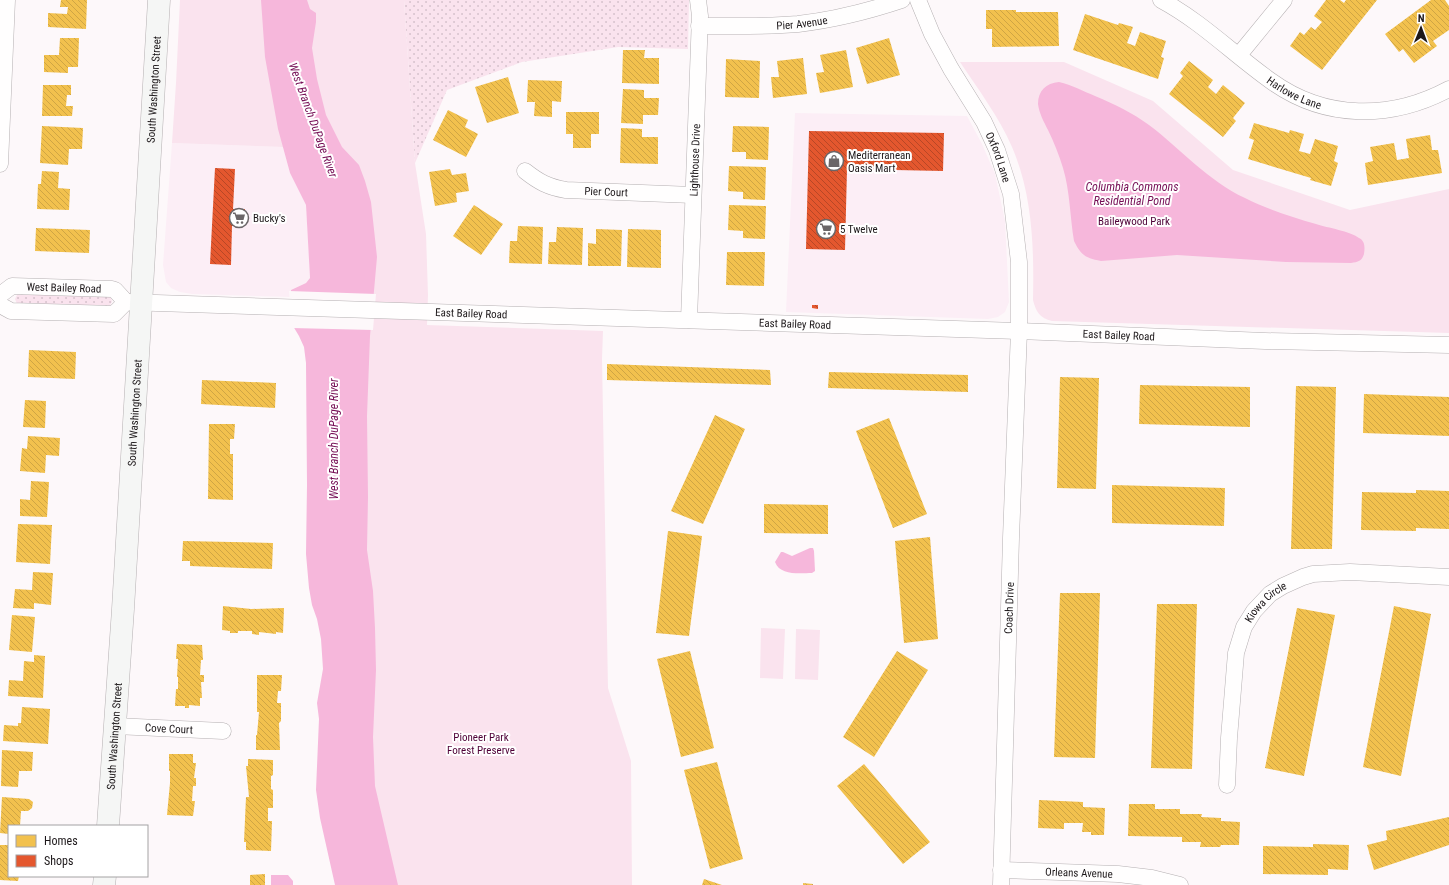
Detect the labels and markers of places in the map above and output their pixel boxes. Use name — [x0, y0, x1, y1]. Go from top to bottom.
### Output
place label: Mediterranean Oasis Mart — [848, 149, 911, 175]
shop icon: Mediterranean Oasis Mart — [823, 150, 845, 172]
supermarket icon: Bucky's — [228, 207, 250, 229]
place label: Bucky's — [253, 212, 286, 225]
supermarket icon: 5 Twelve — [815, 218, 837, 240]
place label: 5 Twelve — [840, 223, 878, 236]

